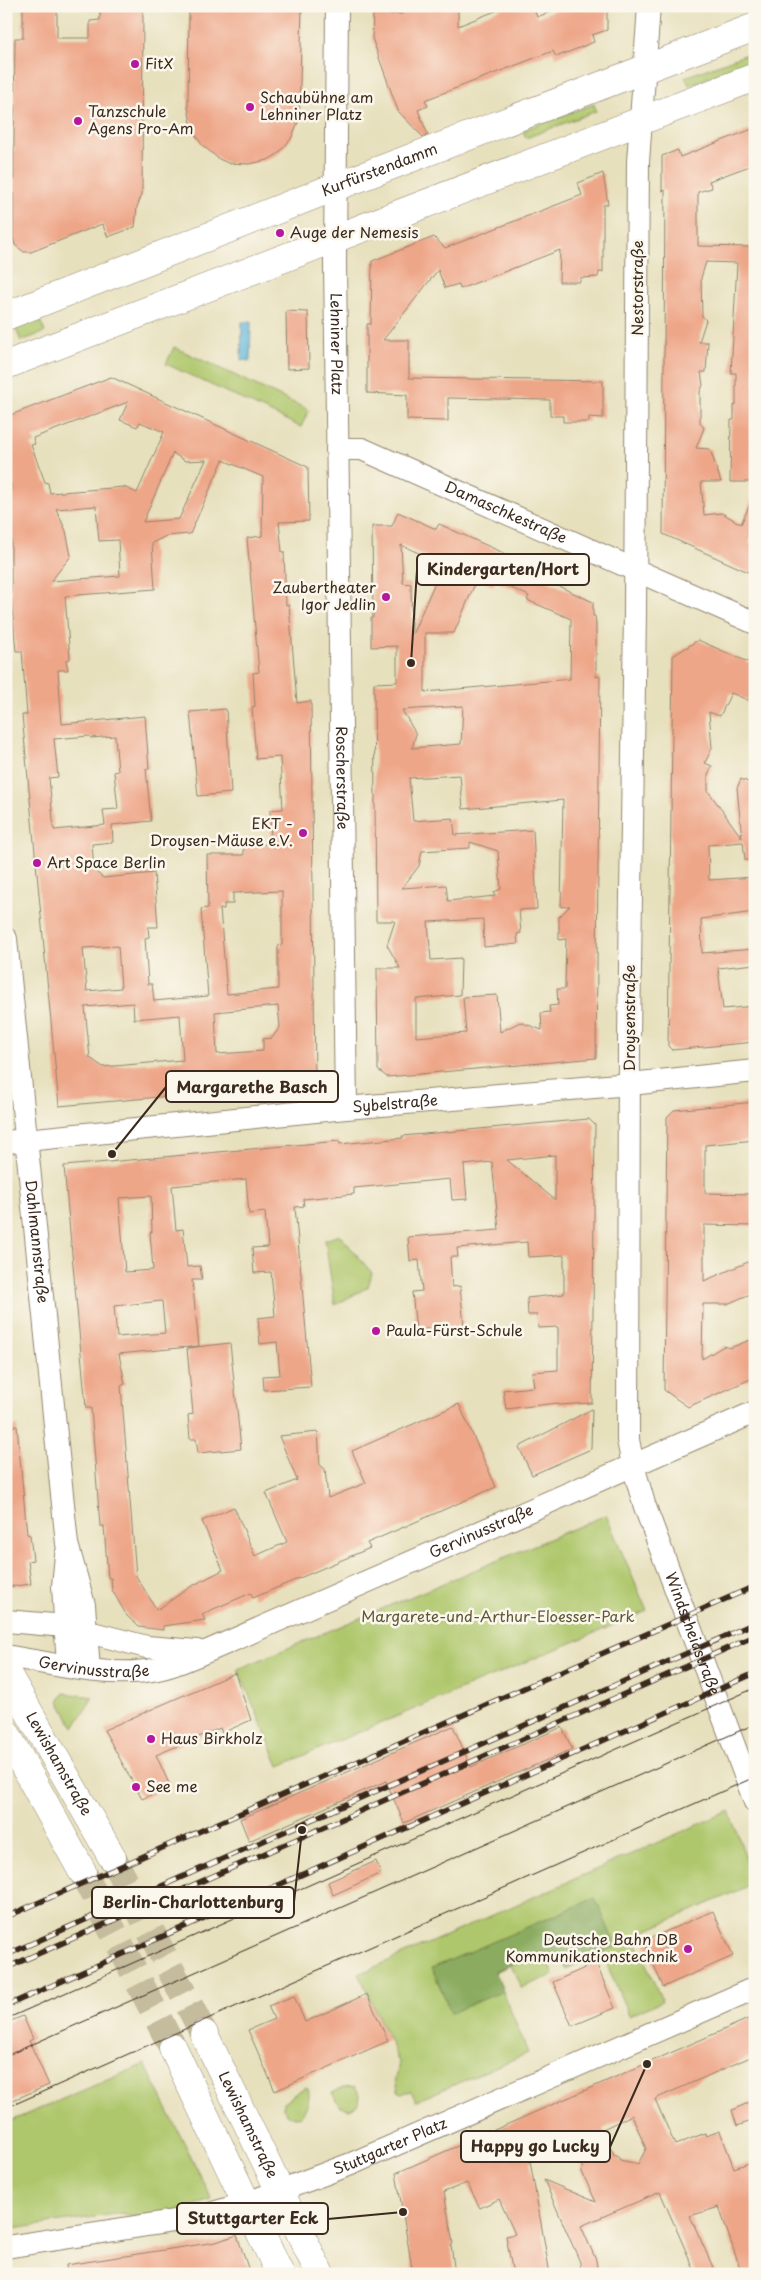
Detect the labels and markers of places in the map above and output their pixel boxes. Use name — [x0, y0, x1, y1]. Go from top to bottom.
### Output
place label: FitX — [145, 51, 173, 74]
marker: FitX — [129, 58, 141, 70]
place label: Schaubühne am Lehniner Platz — [260, 85, 373, 125]
place label: Tanzschule Agens Pro-Am — [88, 99, 193, 139]
marker: Schaubühne am Lehniner Platz — [244, 101, 256, 113]
marker: Tanzschule Agens Pro-Am — [72, 115, 84, 127]
place label: Auge der Nemesis — [290, 220, 418, 243]
marker: Auge der Nemesis — [274, 227, 286, 239]
callout: Kindergarten/Hort — [417, 554, 589, 585]
place label: Zaubertheater Igor Jedlin — [273, 575, 376, 615]
marker: Zaubertheater Igor Jedlin — [380, 591, 392, 603]
place label: EKT - Droysen-Mäuse e.V. — [150, 811, 293, 851]
marker: EKT - Droysen-Mäuse e.V. — [297, 827, 309, 839]
place label: Art Space Berlin — [47, 850, 166, 873]
marker: Art Space Berlin — [31, 857, 43, 869]
callout: Margarethe Basch — [166, 1071, 338, 1102]
place label: Paula-Fürst-Schule — [386, 1318, 523, 1341]
marker: Paula-Fürst-Schule — [370, 1325, 382, 1337]
place label: Haus Birkholz — [161, 1726, 262, 1749]
marker: Haus Birkholz — [145, 1733, 157, 1745]
place label: See me — [146, 1774, 198, 1797]
marker: See me — [130, 1781, 142, 1793]
callout: Berlin-Charlottenburg — [92, 1887, 294, 1918]
place label: Deutsche Bahn DB Kommunikationstechnik — [506, 1927, 678, 1967]
marker: Deutsche Bahn DB Kommunikationstechnik — [682, 1943, 694, 1955]
callout: Happy go Lucky — [461, 2131, 610, 2162]
callout: Stuttgarter Eck — [177, 2203, 328, 2234]

